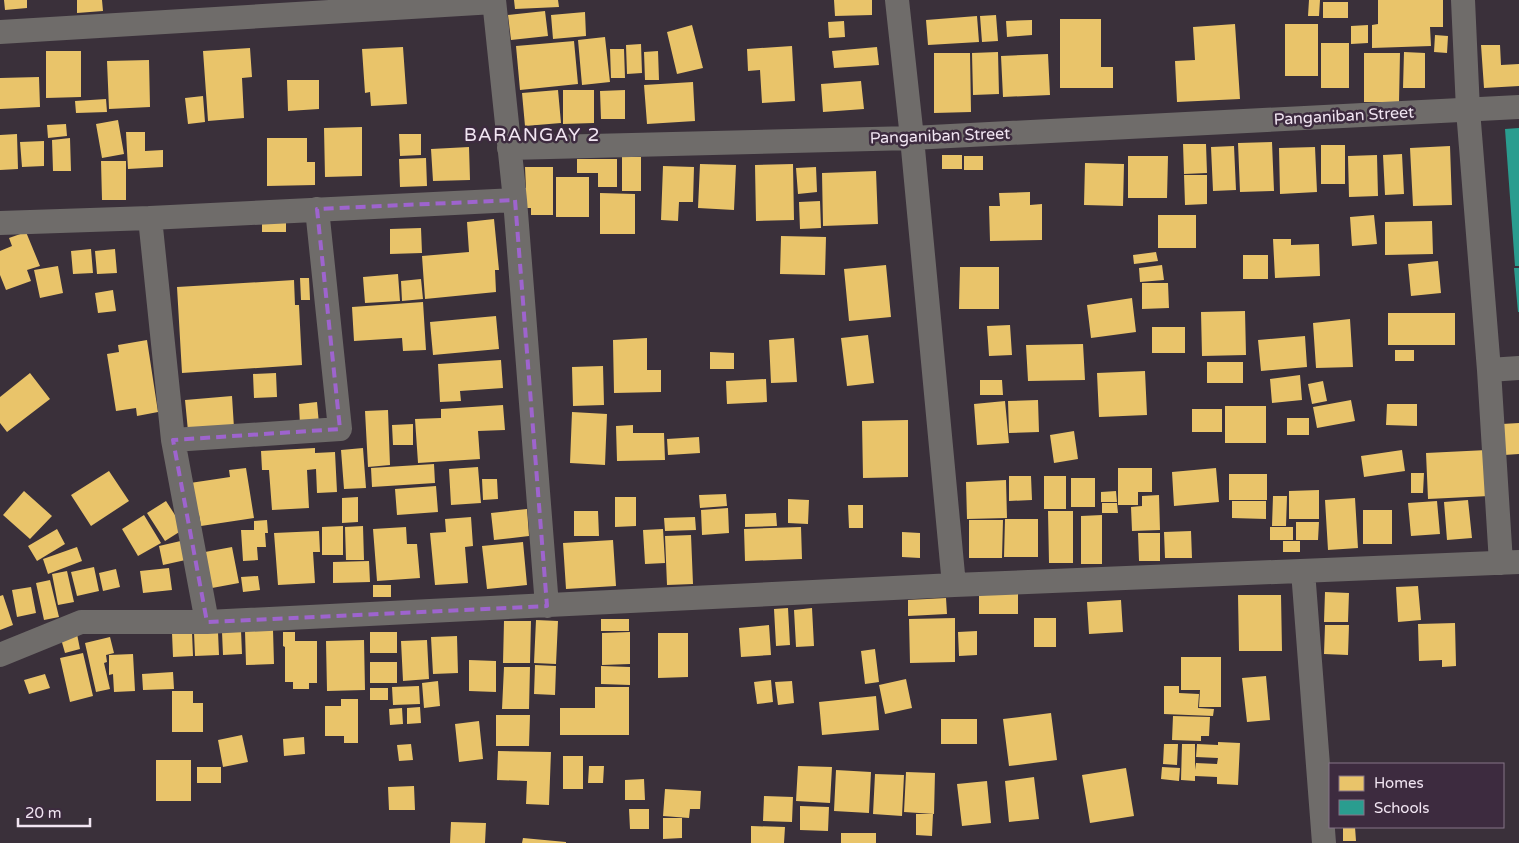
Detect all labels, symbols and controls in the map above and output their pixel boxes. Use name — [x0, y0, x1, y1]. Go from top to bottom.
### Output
street label: Panganiban Street — [1273, 102, 1415, 130]
district label: BARANGAY 2 — [464, 124, 600, 146]
street label: Panganiban Street — [869, 124, 1011, 148]
legend — [1329, 763, 1504, 828]
text: Homes — [1374, 774, 1424, 792]
scale bar — [18, 796, 90, 828]
text: Schools — [1374, 799, 1430, 817]
text: 20 m — [25, 804, 62, 822]

